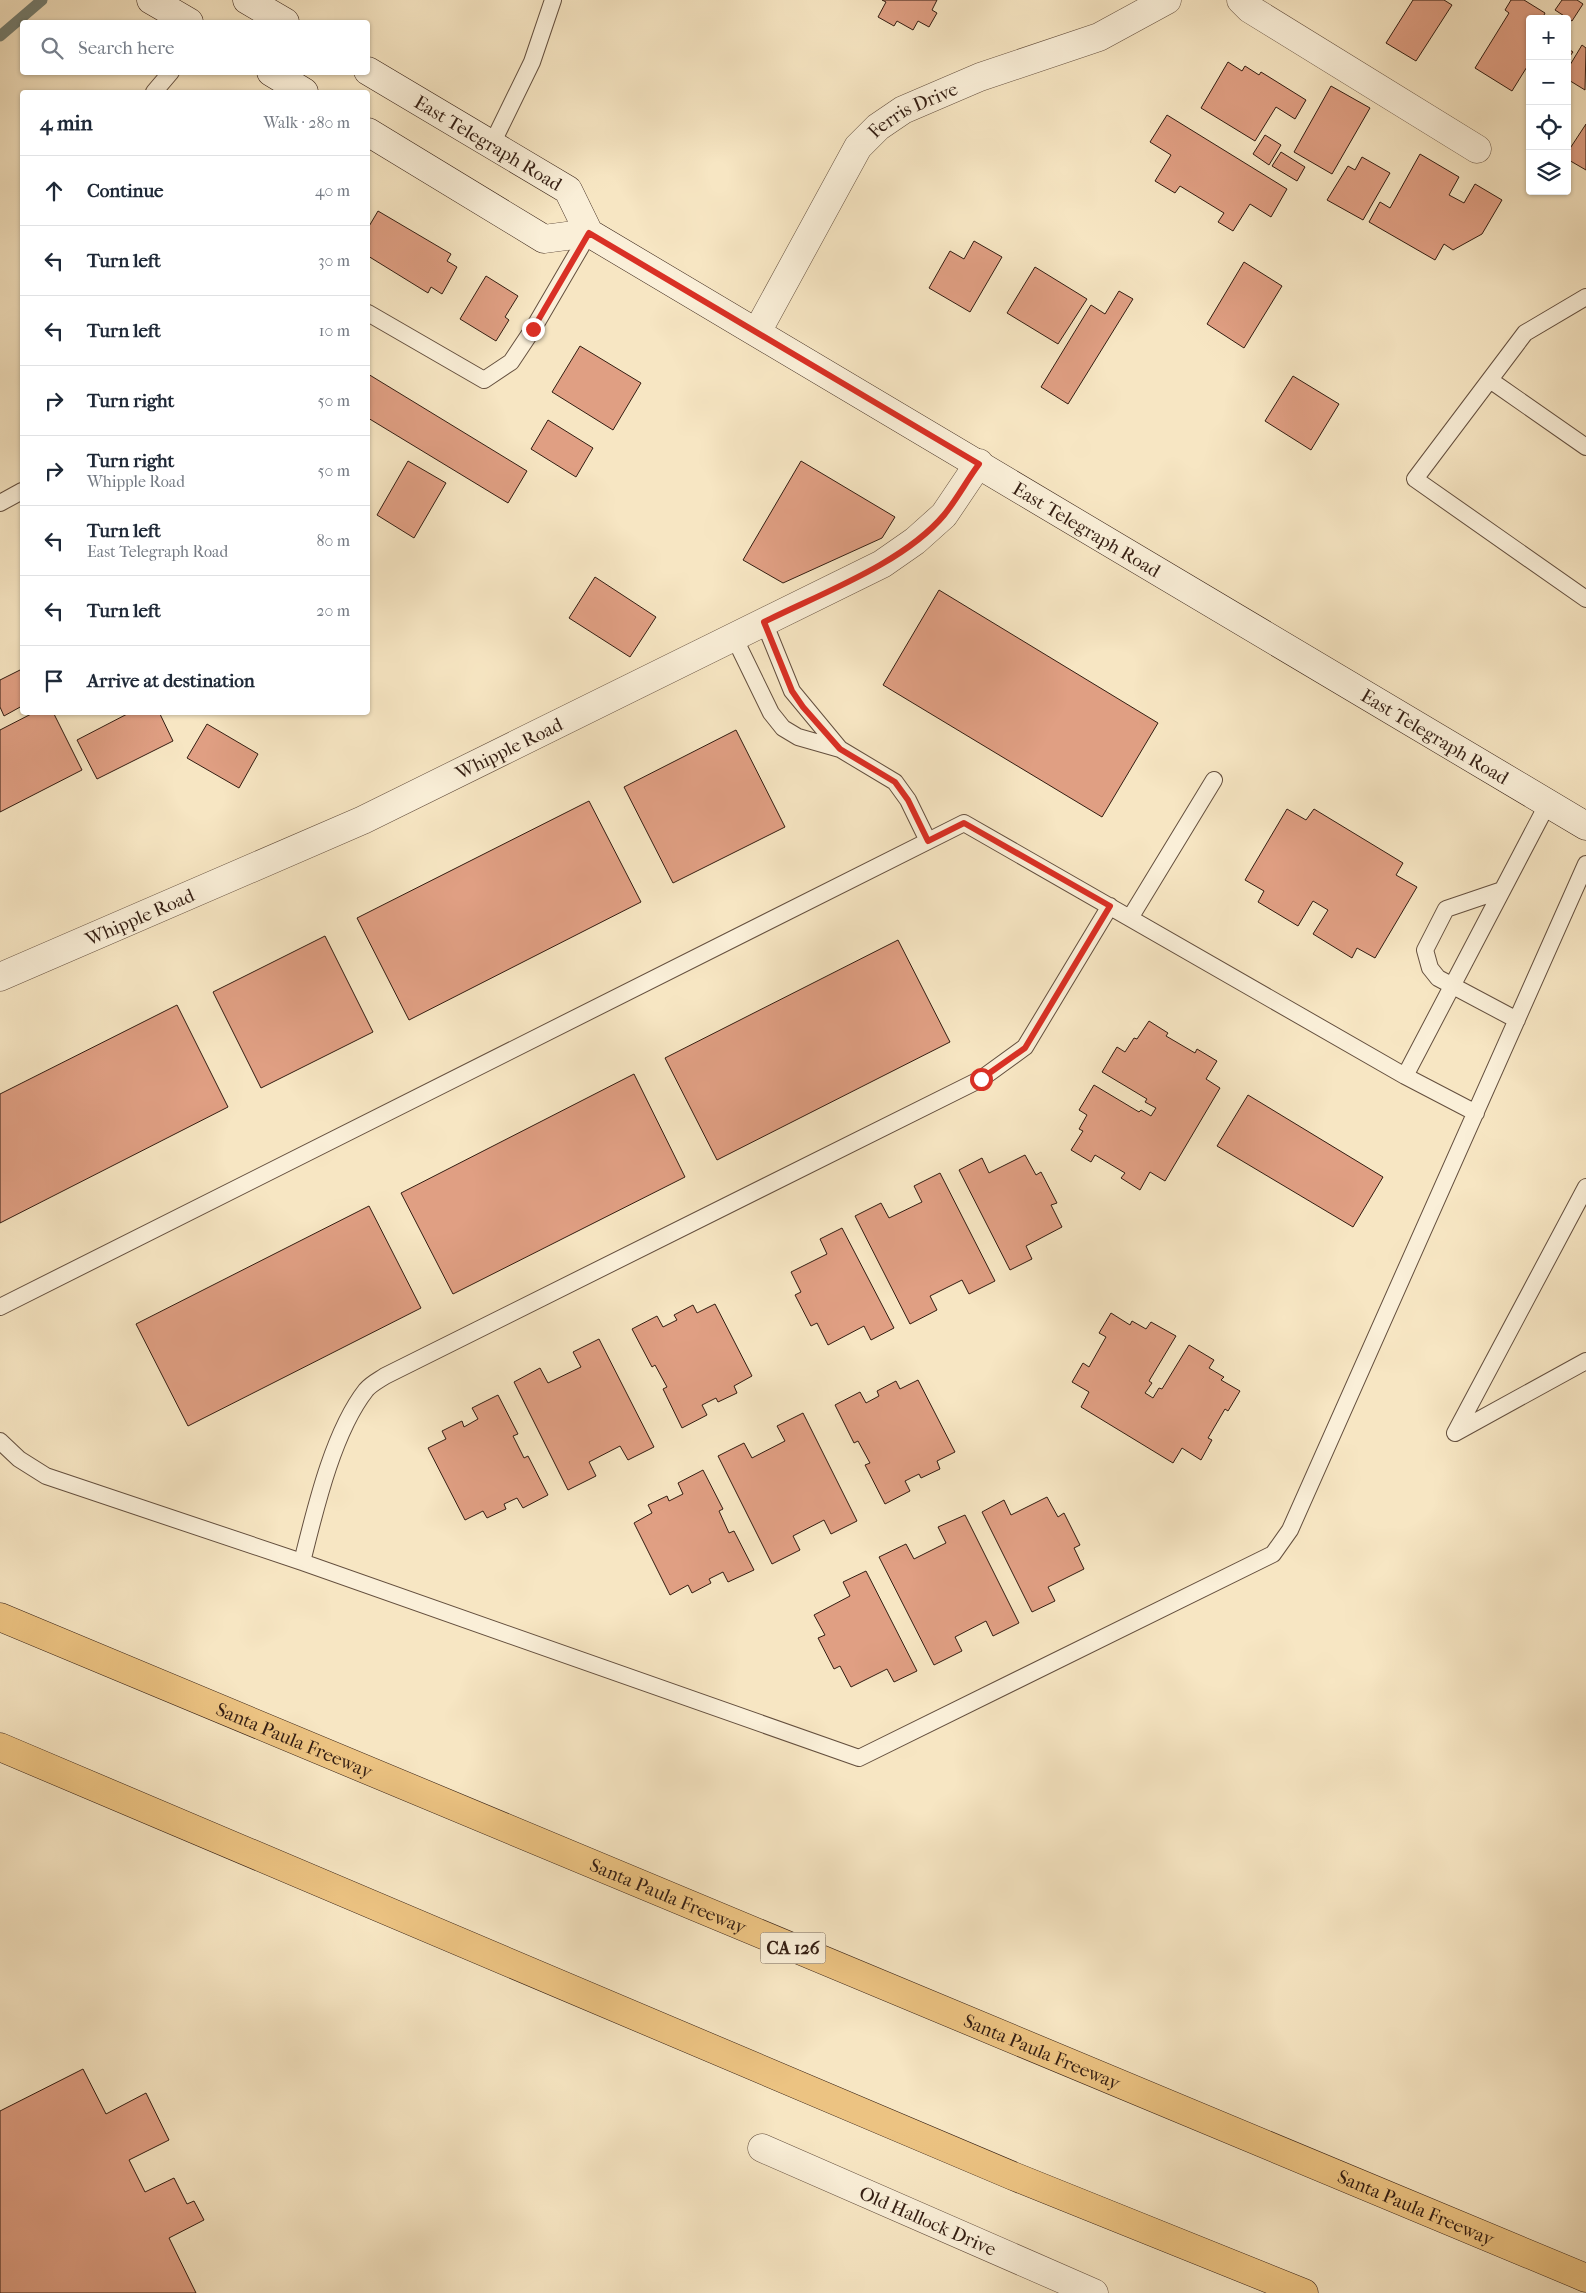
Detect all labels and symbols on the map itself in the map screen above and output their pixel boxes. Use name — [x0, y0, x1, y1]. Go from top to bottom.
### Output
street label: Ferris Drive — [863, 78, 961, 143]
street label: East Telegraph Road — [410, 91, 566, 196]
route end — [522, 318, 545, 341]
street label: East Telegraph Road — [1009, 478, 1165, 583]
street label: East Telegraph Road — [1357, 685, 1513, 790]
street label: Whipple Road — [451, 713, 567, 785]
street label: Whipple Road — [81, 884, 198, 951]
route start — [970, 1068, 993, 1091]
street label: Santa Paula Freeway — [213, 1698, 376, 1783]
street label: Santa Paula Freeway — [586, 1854, 750, 1939]
road number: CA 126 — [760, 1932, 826, 1964]
street label: Santa Paula Freeway — [960, 2010, 1124, 2095]
street label: Santa Paula Freeway — [1334, 2166, 1498, 2251]
street label: Old Hallock Drive — [856, 2182, 999, 2261]

